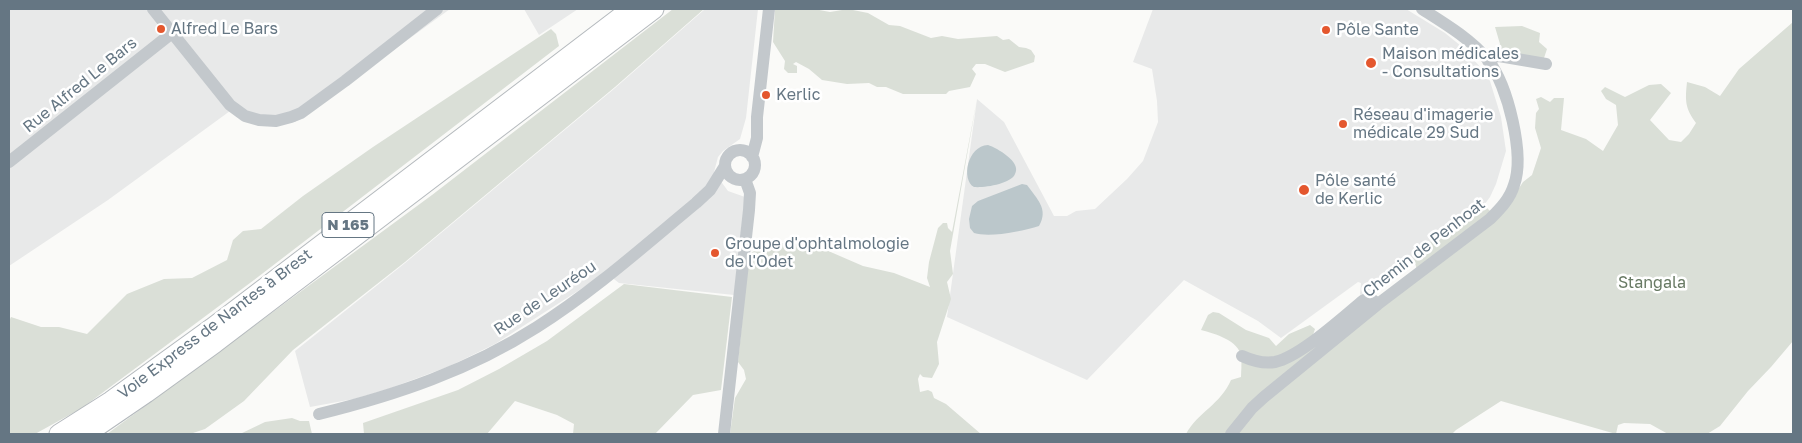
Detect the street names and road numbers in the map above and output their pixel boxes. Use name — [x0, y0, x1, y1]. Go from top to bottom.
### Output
street label: Rue Alfred Le Bars — [19, 33, 141, 137]
street label: Chemin de Penhoat — [1359, 194, 1489, 302]
road number: N 165 — [322, 212, 374, 238]
street label: Voie Express de Nantes à Brest — [114, 245, 316, 403]
street label: Rue de Leuréou — [490, 257, 600, 339]

